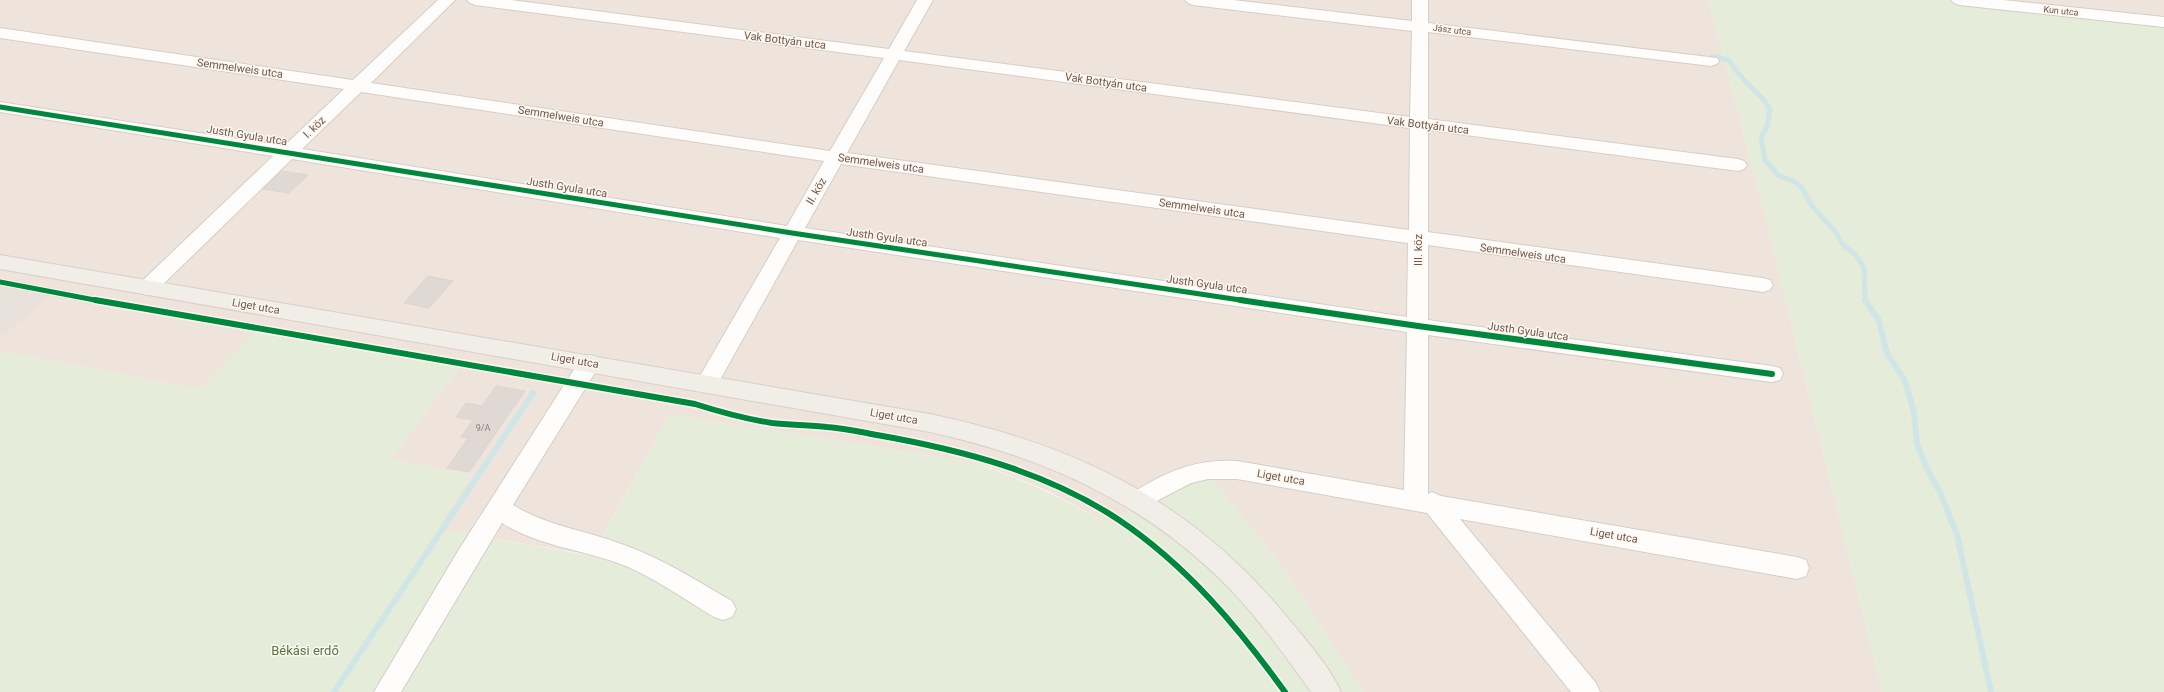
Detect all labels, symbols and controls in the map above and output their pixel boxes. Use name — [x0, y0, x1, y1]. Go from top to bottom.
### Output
street label: Kun utca — [2043, 4, 2079, 18]
street label: Jász utca — [1432, 23, 1472, 37]
street label: Vak Bottyán utca — [743, 29, 827, 52]
street label: Semmelweis utca — [196, 56, 284, 81]
street label: Vak Bottyán utca — [1064, 70, 1148, 95]
street label: Semmelweis utca — [517, 103, 605, 130]
street label: I. köz — [301, 113, 329, 141]
street label: Vak Bottyán utca — [1386, 114, 1470, 137]
street label: Justh Gyula utca — [206, 123, 288, 148]
street label: Semmelweis utca — [837, 151, 925, 176]
street label: Justh Gyula utca — [526, 175, 608, 200]
street label: II. köz — [804, 175, 830, 207]
street label: Semmelweis utca — [1158, 196, 1246, 221]
street label: Justh Gyula utca — [846, 225, 928, 250]
street label: III. köz — [1412, 234, 1425, 266]
street label: Semmelweis utca — [1479, 241, 1567, 266]
street label: Justh Gyula utca — [1166, 272, 1248, 297]
street label: Liget utca — [231, 296, 281, 317]
street label: Justh Gyula utca — [1487, 319, 1569, 344]
street label: Liget utca — [550, 350, 600, 371]
street label: Liget utca — [869, 406, 919, 427]
house number: 9/A — [476, 423, 490, 433]
street label: Liget utca — [1256, 467, 1306, 488]
street label: Liget utca — [1589, 525, 1639, 546]
park label: Békási erdő — [271, 643, 339, 658]

